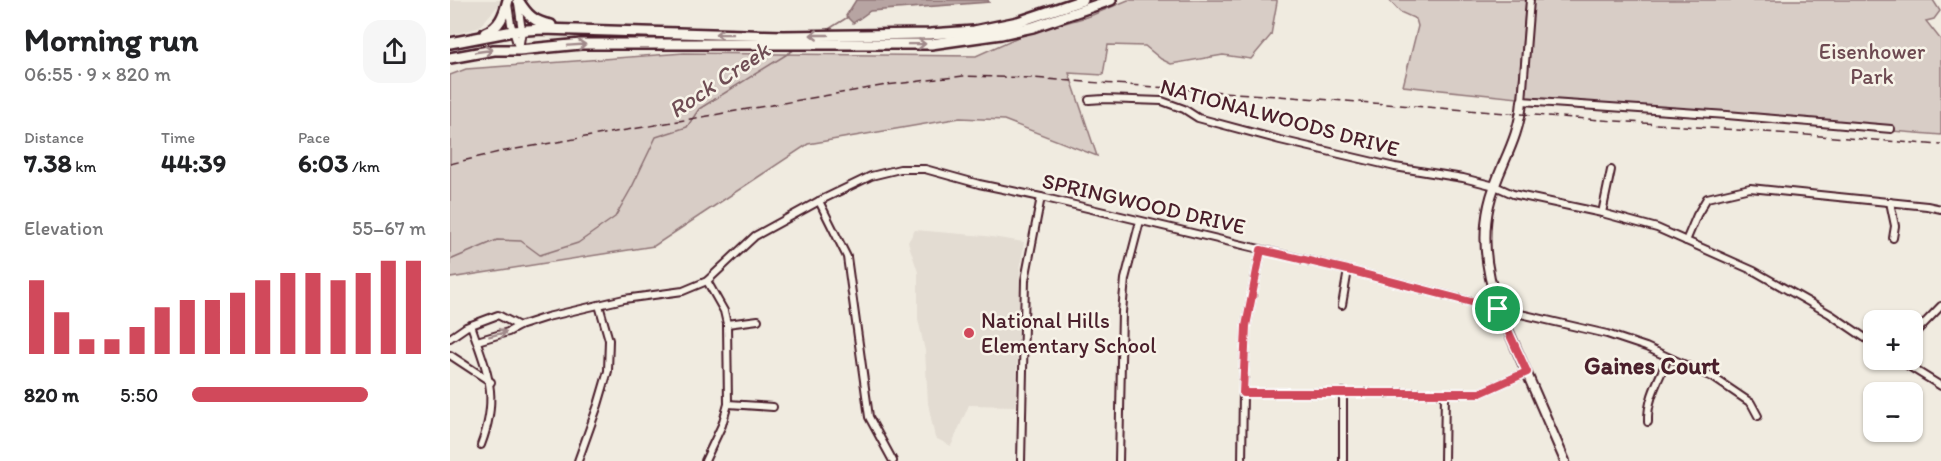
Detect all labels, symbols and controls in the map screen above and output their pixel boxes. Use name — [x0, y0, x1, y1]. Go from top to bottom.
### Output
text: Morning run — [24, 20, 199, 59]
button: share — [363, 20, 426, 83]
one-way arrow — [715, 29, 735, 40]
one-way arrow — [809, 29, 829, 41]
water label: Rock Creek — [663, 34, 776, 124]
park label: Eisenhower Park — [1819, 38, 1926, 90]
one-way arrow — [566, 39, 586, 50]
one-way arrow — [907, 39, 927, 50]
one-way arrow — [474, 46, 493, 57]
text: 06:55 · 9 × 820 m — [24, 62, 171, 86]
street label: NATIONALWOODS DRIVE — [1157, 73, 1402, 162]
text: Distance — [24, 128, 84, 147]
text: Time — [161, 128, 195, 147]
text: Pace — [298, 128, 330, 147]
text: 7.38 — [24, 147, 72, 179]
text: 44:39 — [161, 147, 226, 179]
text: 6:03 — [298, 147, 348, 179]
text: km — [72, 157, 96, 176]
text: /km — [348, 157, 380, 176]
street label: SPRINGWOOD DRIVE — [1040, 167, 1248, 240]
text: Elevation — [24, 216, 103, 240]
text: 55–67 m — [352, 216, 426, 240]
pin — [1472, 283, 1523, 334]
icon: arrive — [1481, 292, 1514, 325]
place label: National Hills Elementary School — [981, 307, 1156, 359]
map controls — [1863, 310, 1923, 442]
button: + — [1863, 310, 1923, 370]
marker: National Hills Elementary School — [962, 326, 976, 340]
one-way arrow — [488, 328, 507, 340]
district label: Gaines Court — [1584, 351, 1720, 380]
button: − — [1863, 382, 1923, 442]
text: 820 m — [24, 383, 79, 407]
text: 5:50 — [120, 383, 158, 407]

